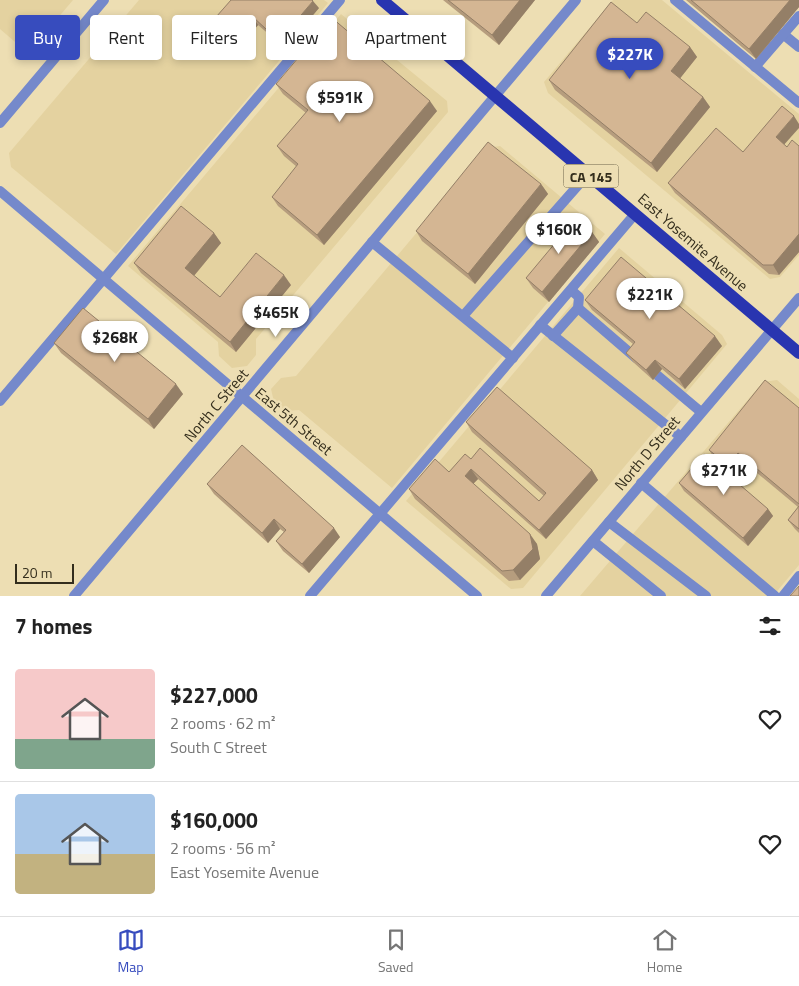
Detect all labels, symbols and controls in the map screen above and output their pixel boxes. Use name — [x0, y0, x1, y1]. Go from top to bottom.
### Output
chip: Buy — [15, 15, 80, 60]
chip: Rent — [90, 15, 162, 60]
chip: Filters — [172, 15, 256, 60]
chip: New — [266, 15, 337, 60]
chip: Apartment — [347, 15, 465, 60]
pin: $227K — [595, 38, 665, 80]
text: $227K — [607, 42, 653, 66]
pin: $591K — [305, 80, 375, 123]
text: $591K — [317, 85, 363, 109]
road number: CA 145 — [564, 165, 618, 188]
street label: East Yosemite Avenue — [633, 187, 753, 297]
pin: $160K — [524, 212, 594, 255]
text: $160K — [536, 217, 582, 241]
pin: $221K — [615, 278, 685, 320]
text: $221K — [627, 282, 673, 306]
pin: $465K — [241, 296, 311, 338]
text: $465K — [253, 300, 299, 324]
pin: $268K — [80, 320, 150, 363]
text: $268K — [92, 325, 138, 349]
street label: North C Street — [178, 363, 254, 447]
street label: East 5th Street — [250, 382, 338, 461]
street label: North D Street — [609, 410, 686, 495]
pin: $271K — [689, 454, 759, 496]
text: $271K — [701, 458, 747, 482]
scale bar — [15, 561, 74, 584]
text: 20 m — [22, 562, 52, 583]
text: 7 homes — [15, 610, 92, 642]
icon: filters — [756, 612, 784, 640]
text: $227,000 — [170, 679, 258, 711]
icon: home — [55, 689, 115, 749]
icon: heart — [756, 705, 784, 733]
text: 2 rooms · 62 m² — [170, 711, 275, 735]
text: South C Street — [170, 735, 267, 759]
text: $160,000 — [170, 804, 258, 836]
icon: home — [55, 814, 115, 874]
icon: heart — [756, 830, 784, 858]
text: 2 rooms · 56 m² — [170, 836, 275, 860]
text: East Yosemite Avenue — [170, 860, 319, 884]
tab: Map — [117, 926, 145, 977]
tab: Saved — [378, 926, 414, 977]
tab: Home — [647, 926, 682, 977]

